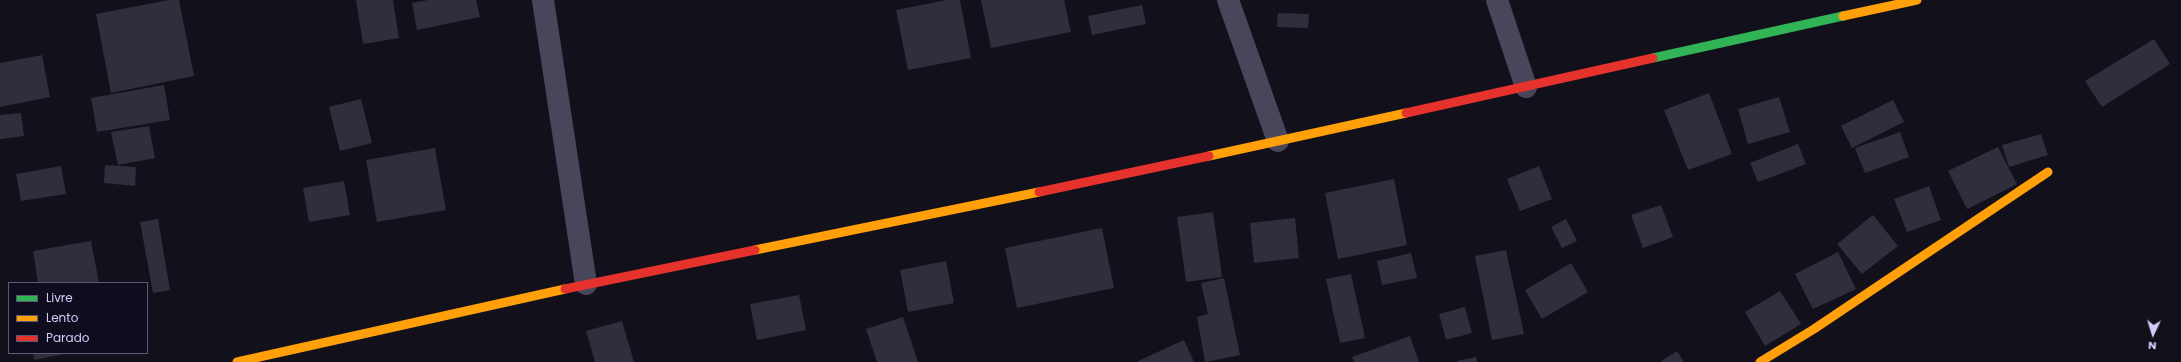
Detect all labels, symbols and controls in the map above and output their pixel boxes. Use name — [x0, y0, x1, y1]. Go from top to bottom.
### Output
legend — [8, 282, 148, 354]
text: Livre — [46, 289, 73, 306]
text: Lento — [46, 309, 78, 326]
north arrow — [2133, 314, 2173, 354]
text: Parado — [46, 329, 89, 346]
text: N — [2147, 338, 2157, 354]

